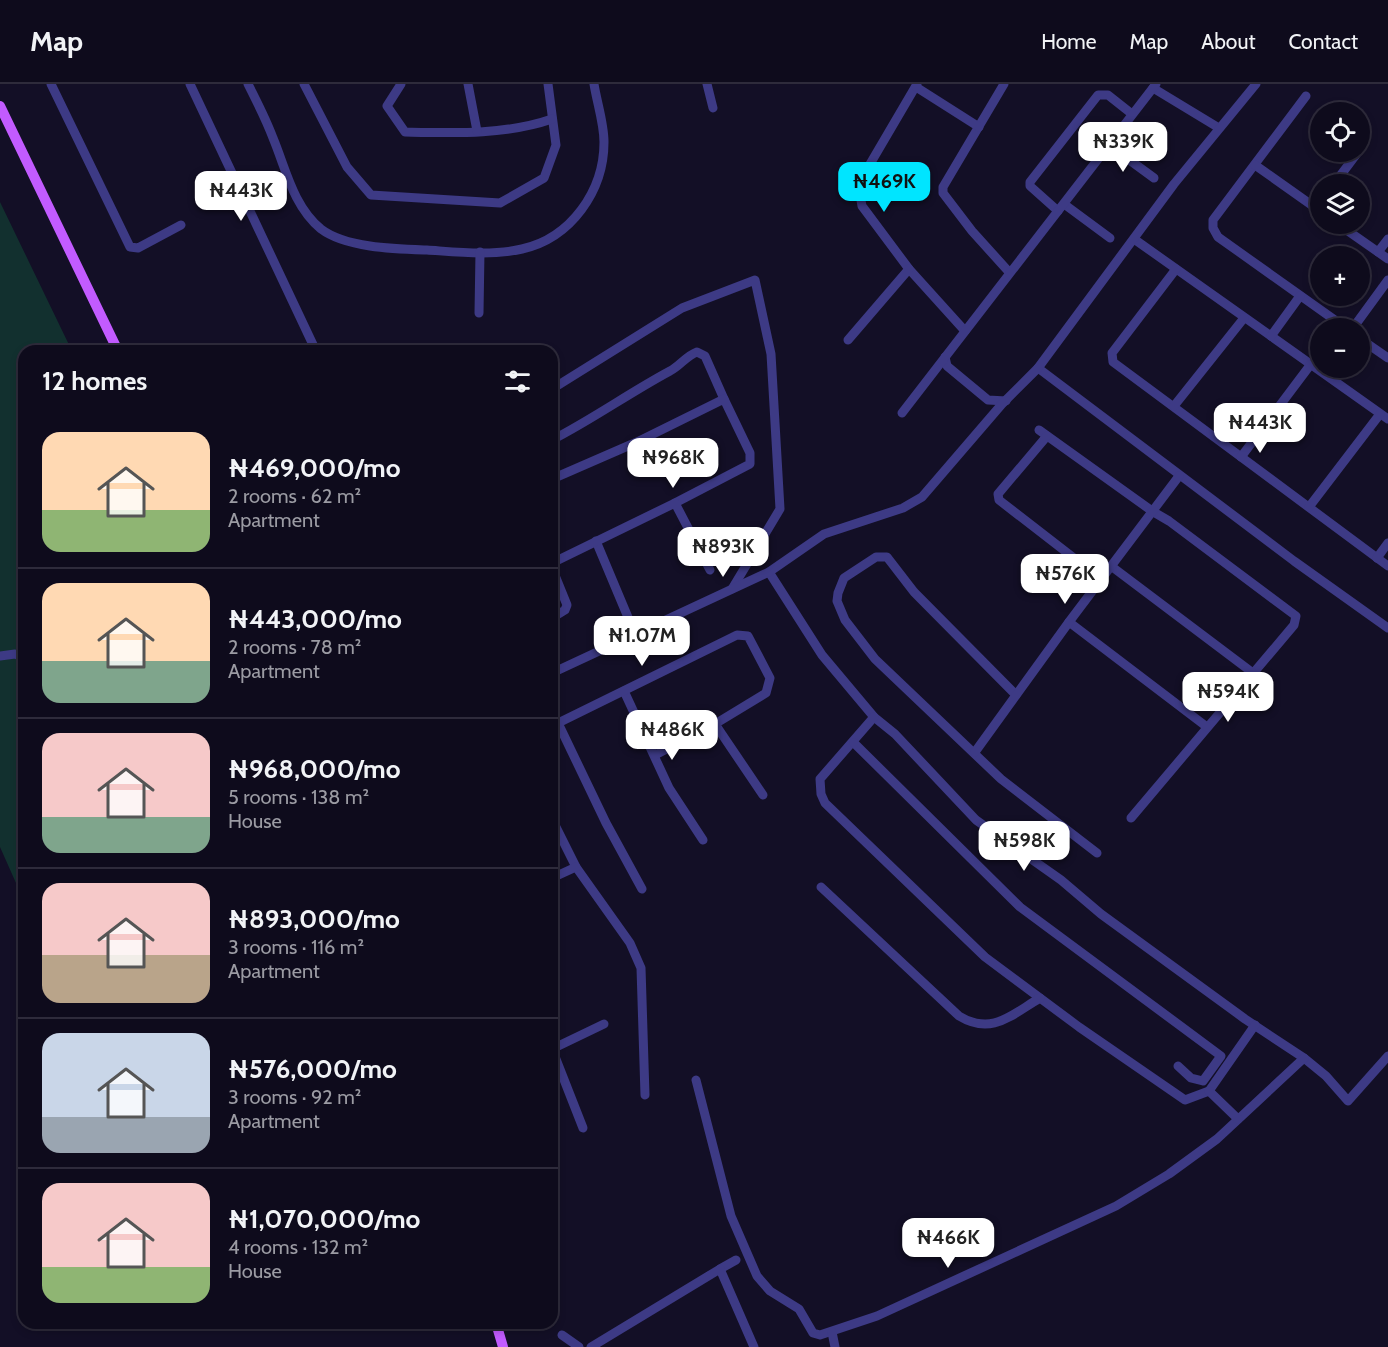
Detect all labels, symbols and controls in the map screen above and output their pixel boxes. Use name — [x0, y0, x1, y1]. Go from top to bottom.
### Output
text: Map — [30, 24, 83, 58]
text: Home — [1041, 29, 1097, 54]
text: Map — [1130, 29, 1168, 54]
text: About — [1201, 29, 1255, 54]
text: Contact — [1288, 29, 1358, 54]
map controls — [1310, 102, 1370, 378]
button: locate — [1310, 102, 1370, 162]
pin: ₦339K — [1081, 122, 1165, 173]
text: ₦339K — [1092, 129, 1154, 153]
pin: ₦469K — [842, 162, 926, 213]
text: ₦469K — [852, 169, 916, 193]
pin: ₦443K — [199, 171, 283, 222]
button: layers — [1310, 174, 1370, 234]
text: ₦443K — [209, 178, 273, 202]
button: + — [1310, 246, 1370, 306]
button: − — [1310, 318, 1370, 378]
text: 12 homes — [42, 365, 147, 397]
icon: filters — [501, 365, 534, 398]
pin: ₦443K — [1218, 403, 1302, 454]
text: ₦443K — [1228, 410, 1292, 434]
pin: ₦968K — [631, 438, 715, 489]
text: ₦968K — [641, 445, 705, 469]
text: ₦469,000/mo — [228, 452, 401, 484]
icon: home — [90, 456, 162, 528]
text: 2 rooms · 62 m² — [228, 484, 361, 508]
text: Apartment — [228, 508, 320, 532]
pin: ₦893K — [681, 527, 765, 578]
text: ₦893K — [692, 534, 754, 558]
pin: ₦576K — [1023, 554, 1107, 605]
text: ₦576K — [1035, 561, 1095, 585]
text: ₦443,000/mo — [228, 603, 402, 635]
icon: home — [90, 607, 162, 679]
pin: ₦1.07M — [593, 616, 691, 667]
text: ₦1.07M — [608, 623, 676, 647]
text: 2 rooms · 78 m² — [228, 635, 361, 659]
text: Apartment — [228, 659, 320, 683]
pin: ₦594K — [1186, 672, 1270, 723]
text: ₦594K — [1196, 679, 1260, 703]
pin: ₦486K — [630, 710, 714, 761]
text: ₦486K — [640, 717, 704, 741]
text: ₦968,000/mo — [228, 753, 401, 785]
icon: home — [90, 757, 162, 829]
text: 5 rooms · 138 m² — [228, 785, 369, 809]
text: House — [228, 809, 282, 833]
pin: ₦598K — [982, 821, 1066, 872]
text: ₦598K — [993, 828, 1055, 852]
text: ₦893,000/mo — [228, 903, 400, 935]
icon: home — [90, 907, 162, 979]
text: 3 rooms · 116 m² — [228, 935, 364, 959]
text: Apartment — [228, 959, 320, 983]
text: ₦576,000/mo — [228, 1053, 397, 1085]
icon: home — [90, 1057, 162, 1129]
text: 3 rooms · 92 m² — [228, 1085, 361, 1109]
text: Apartment — [228, 1109, 320, 1133]
text: ₦1,070,000/mo — [228, 1203, 420, 1235]
icon: home — [90, 1207, 162, 1279]
pin: ₦466K — [906, 1218, 990, 1269]
text: ₦466K — [916, 1225, 980, 1249]
text: 4 rooms · 132 m² — [228, 1235, 368, 1259]
text: House — [228, 1259, 282, 1283]

